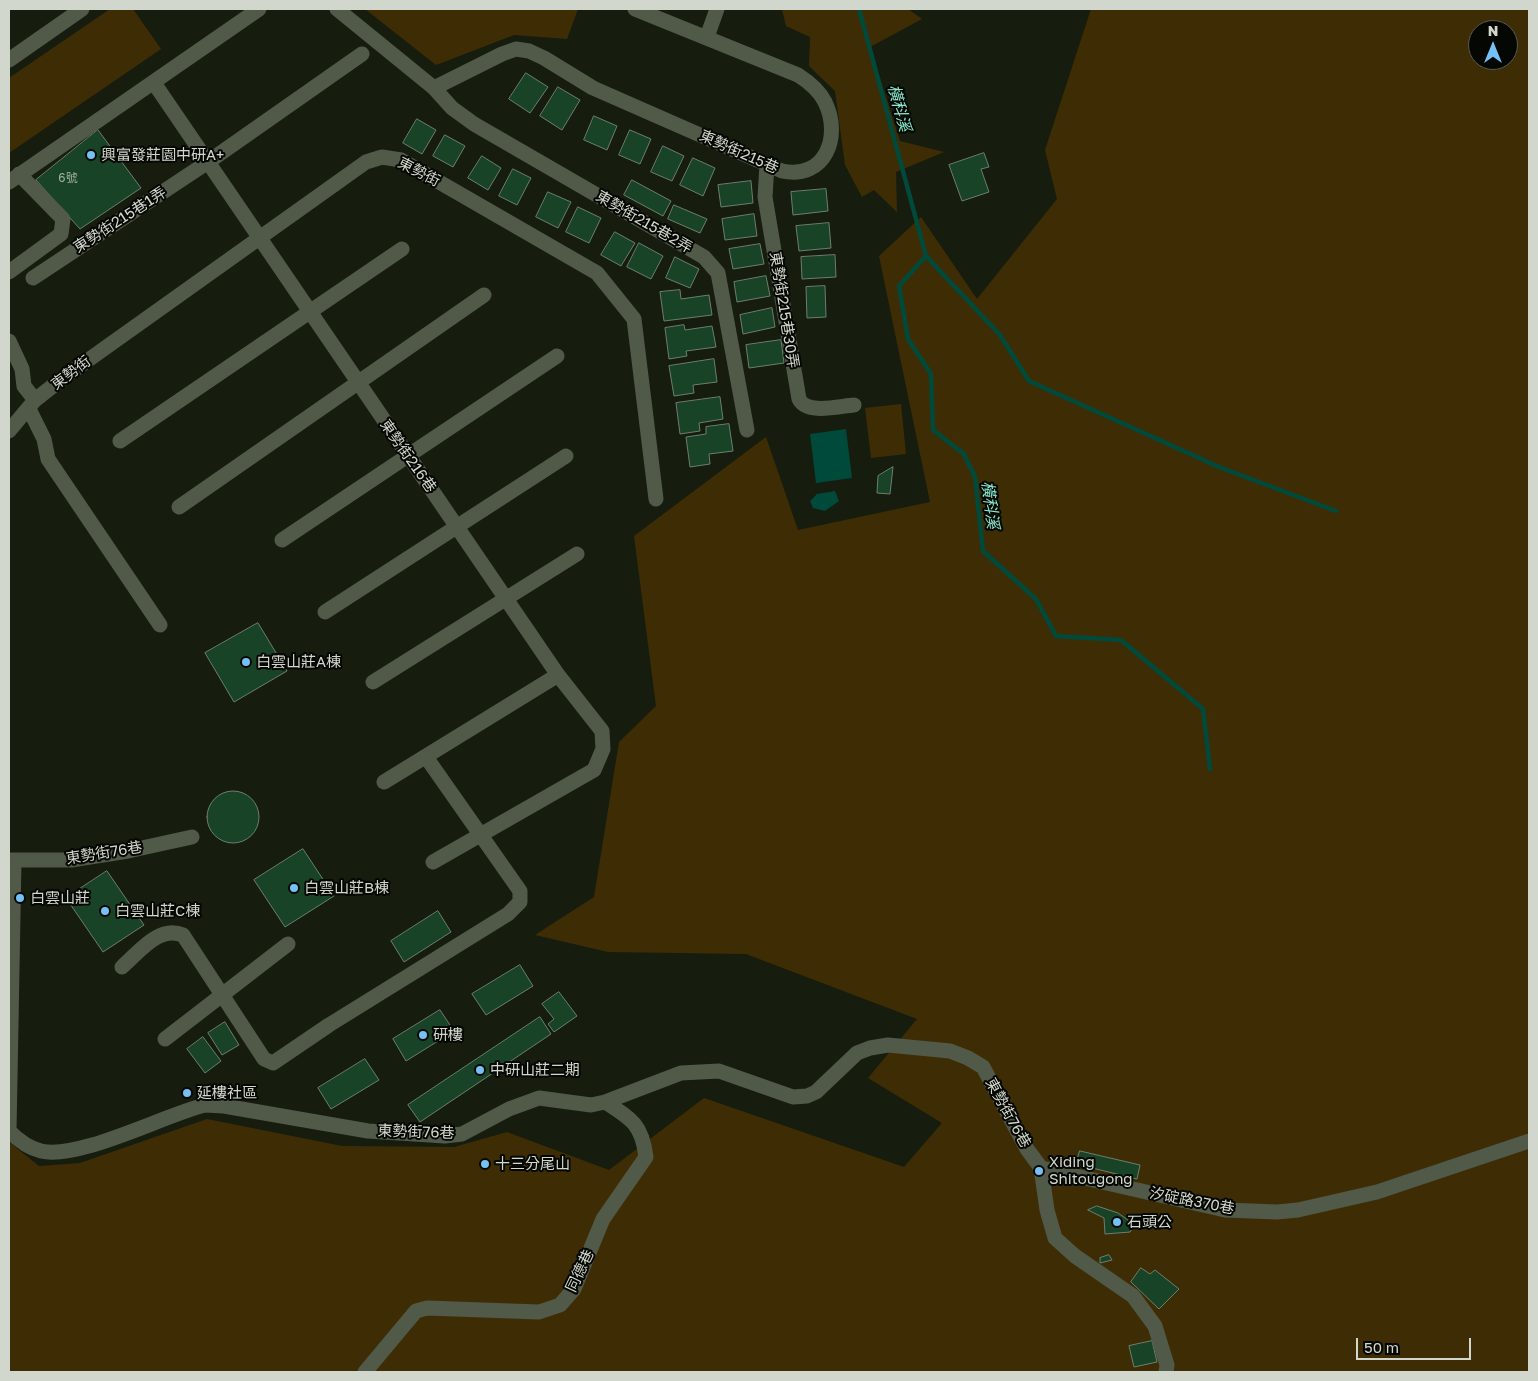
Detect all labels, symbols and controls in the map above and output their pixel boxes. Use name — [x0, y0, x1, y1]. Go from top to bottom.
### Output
north arrow — [1468, 20, 1518, 70]
text: N — [1488, 22, 1498, 39]
water label: 橫科溪 — [884, 82, 914, 134]
street label: 東勢街215巷 — [697, 127, 781, 177]
place label: 興富發莊園中研A+ — [101, 146, 224, 164]
marker: 興富發莊園中研A+ — [85, 149, 97, 161]
street label: 東勢街 — [395, 154, 443, 190]
house number: 6號 — [58, 171, 78, 185]
street label: 東勢街215巷1弄 — [70, 183, 170, 257]
street label: 東勢街215巷2弄 — [593, 187, 695, 257]
street label: 東勢街215巷30弄 — [766, 250, 802, 370]
street label: 東勢街 — [48, 352, 94, 394]
street label: 東勢街216巷 — [376, 416, 440, 496]
water label: 橫科溪 — [978, 480, 1002, 530]
place label: 白雲山莊A棟 — [256, 653, 341, 671]
marker: 白雲山莊A棟 — [240, 656, 252, 668]
street label: 東勢街76巷 — [65, 838, 143, 868]
place label: 白雲山莊B棟 — [304, 879, 389, 897]
marker: 白雲山莊B棟 — [288, 882, 300, 894]
place label: 白雲山莊 — [30, 889, 90, 907]
marker: 白雲山莊 — [14, 892, 26, 904]
place label: 白雲山莊C棟 — [115, 902, 200, 920]
marker: 白雲山莊C棟 — [99, 905, 111, 917]
place label: 研樓 — [433, 1026, 463, 1044]
marker: 研樓 — [417, 1029, 429, 1041]
place label: 中研山莊二期 — [490, 1061, 580, 1079]
marker: 中研山莊二期 — [474, 1064, 486, 1076]
street label: 東勢街76巷 — [981, 1075, 1035, 1151]
place label: 延樓社區 — [197, 1084, 257, 1102]
marker: 延樓社區 — [181, 1087, 193, 1099]
street label: 東勢街76巷 — [377, 1122, 455, 1142]
place label: Xiding Shitougong — [1049, 1153, 1133, 1188]
place label: 十三分尾山 — [495, 1155, 570, 1173]
marker: 十三分尾山 — [479, 1158, 491, 1170]
marker: Xiding Shitougong — [1033, 1165, 1045, 1177]
street label: 汐碇路370巷 — [1148, 1184, 1236, 1218]
place label: 石頭公 — [1127, 1213, 1172, 1231]
marker: 石頭公 — [1111, 1216, 1123, 1228]
street label: 同德巷 — [562, 1247, 598, 1295]
scale bar — [1358, 1328, 1473, 1360]
text: 50 m — [1364, 1338, 1399, 1356]

